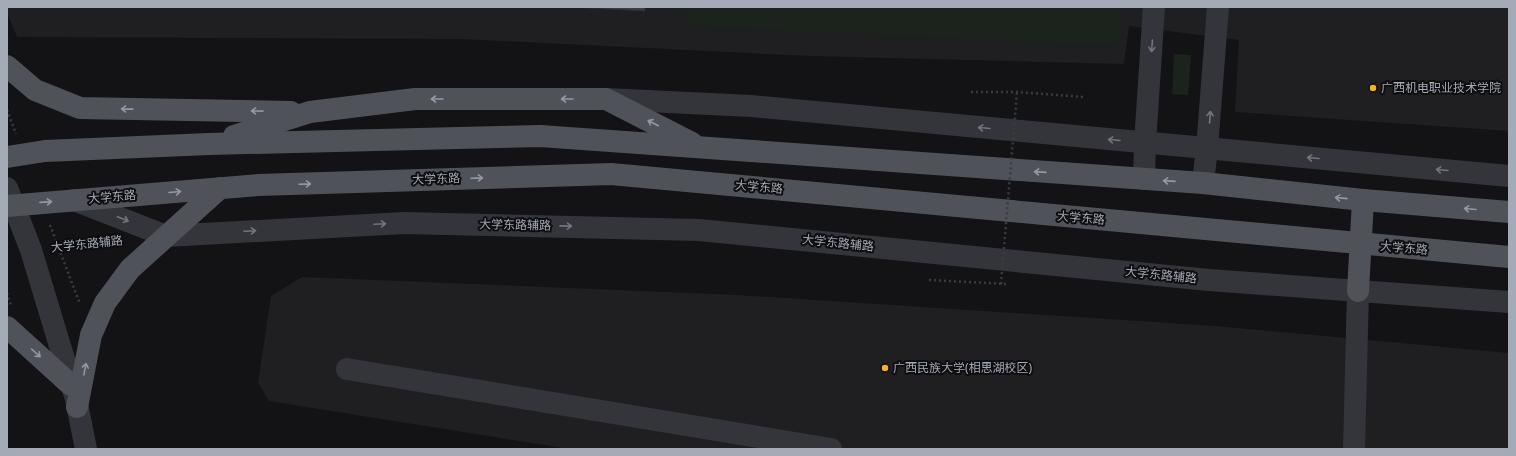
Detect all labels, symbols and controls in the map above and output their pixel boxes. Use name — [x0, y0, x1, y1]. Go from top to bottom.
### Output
one-way arrow — [1148, 39, 1155, 52]
place label: 广西机电职业技术学院 — [1381, 79, 1501, 96]
marker: 广西机电职业技术学院 — [1368, 83, 1378, 93]
one-way arrow — [431, 95, 444, 103]
one-way arrow — [561, 95, 574, 103]
one-way arrow — [121, 105, 134, 113]
one-way arrow — [251, 107, 264, 115]
one-way arrow — [1206, 111, 1213, 124]
one-way arrow — [647, 119, 659, 127]
one-way arrow — [978, 124, 991, 131]
one-way arrow — [1108, 136, 1121, 143]
one-way arrow — [1307, 154, 1320, 161]
one-way arrow — [1436, 166, 1449, 173]
one-way arrow — [1034, 168, 1047, 175]
street label: 大学东路 — [412, 169, 460, 188]
one-way arrow — [470, 174, 483, 182]
street label: 大学东路 — [734, 176, 784, 197]
one-way arrow — [1163, 178, 1176, 185]
one-way arrow — [298, 180, 311, 188]
street label: 大学东路 — [87, 186, 137, 207]
one-way arrow — [168, 188, 181, 196]
one-way arrow — [1335, 194, 1348, 201]
one-way arrow — [39, 199, 52, 206]
one-way arrow — [1464, 205, 1477, 212]
street label: 大学东路 — [1056, 207, 1106, 228]
street label: 大学东路辅路 — [479, 215, 551, 234]
one-way arrow — [117, 216, 129, 224]
one-way arrow — [373, 220, 386, 228]
one-way arrow — [559, 223, 572, 230]
one-way arrow — [243, 228, 256, 235]
street label: 大学东路辅路 — [801, 230, 875, 255]
street label: 大学东路辅路 — [50, 231, 124, 256]
street label: 大学东路 — [1379, 237, 1429, 258]
street label: 大学东路辅路 — [1124, 262, 1198, 287]
one-way arrow — [31, 348, 41, 358]
place label: 广西民族大学(相思湖校区) — [893, 359, 1033, 376]
one-way arrow — [81, 362, 89, 375]
marker: 广西民族大学(相思湖校区) — [880, 363, 890, 373]

